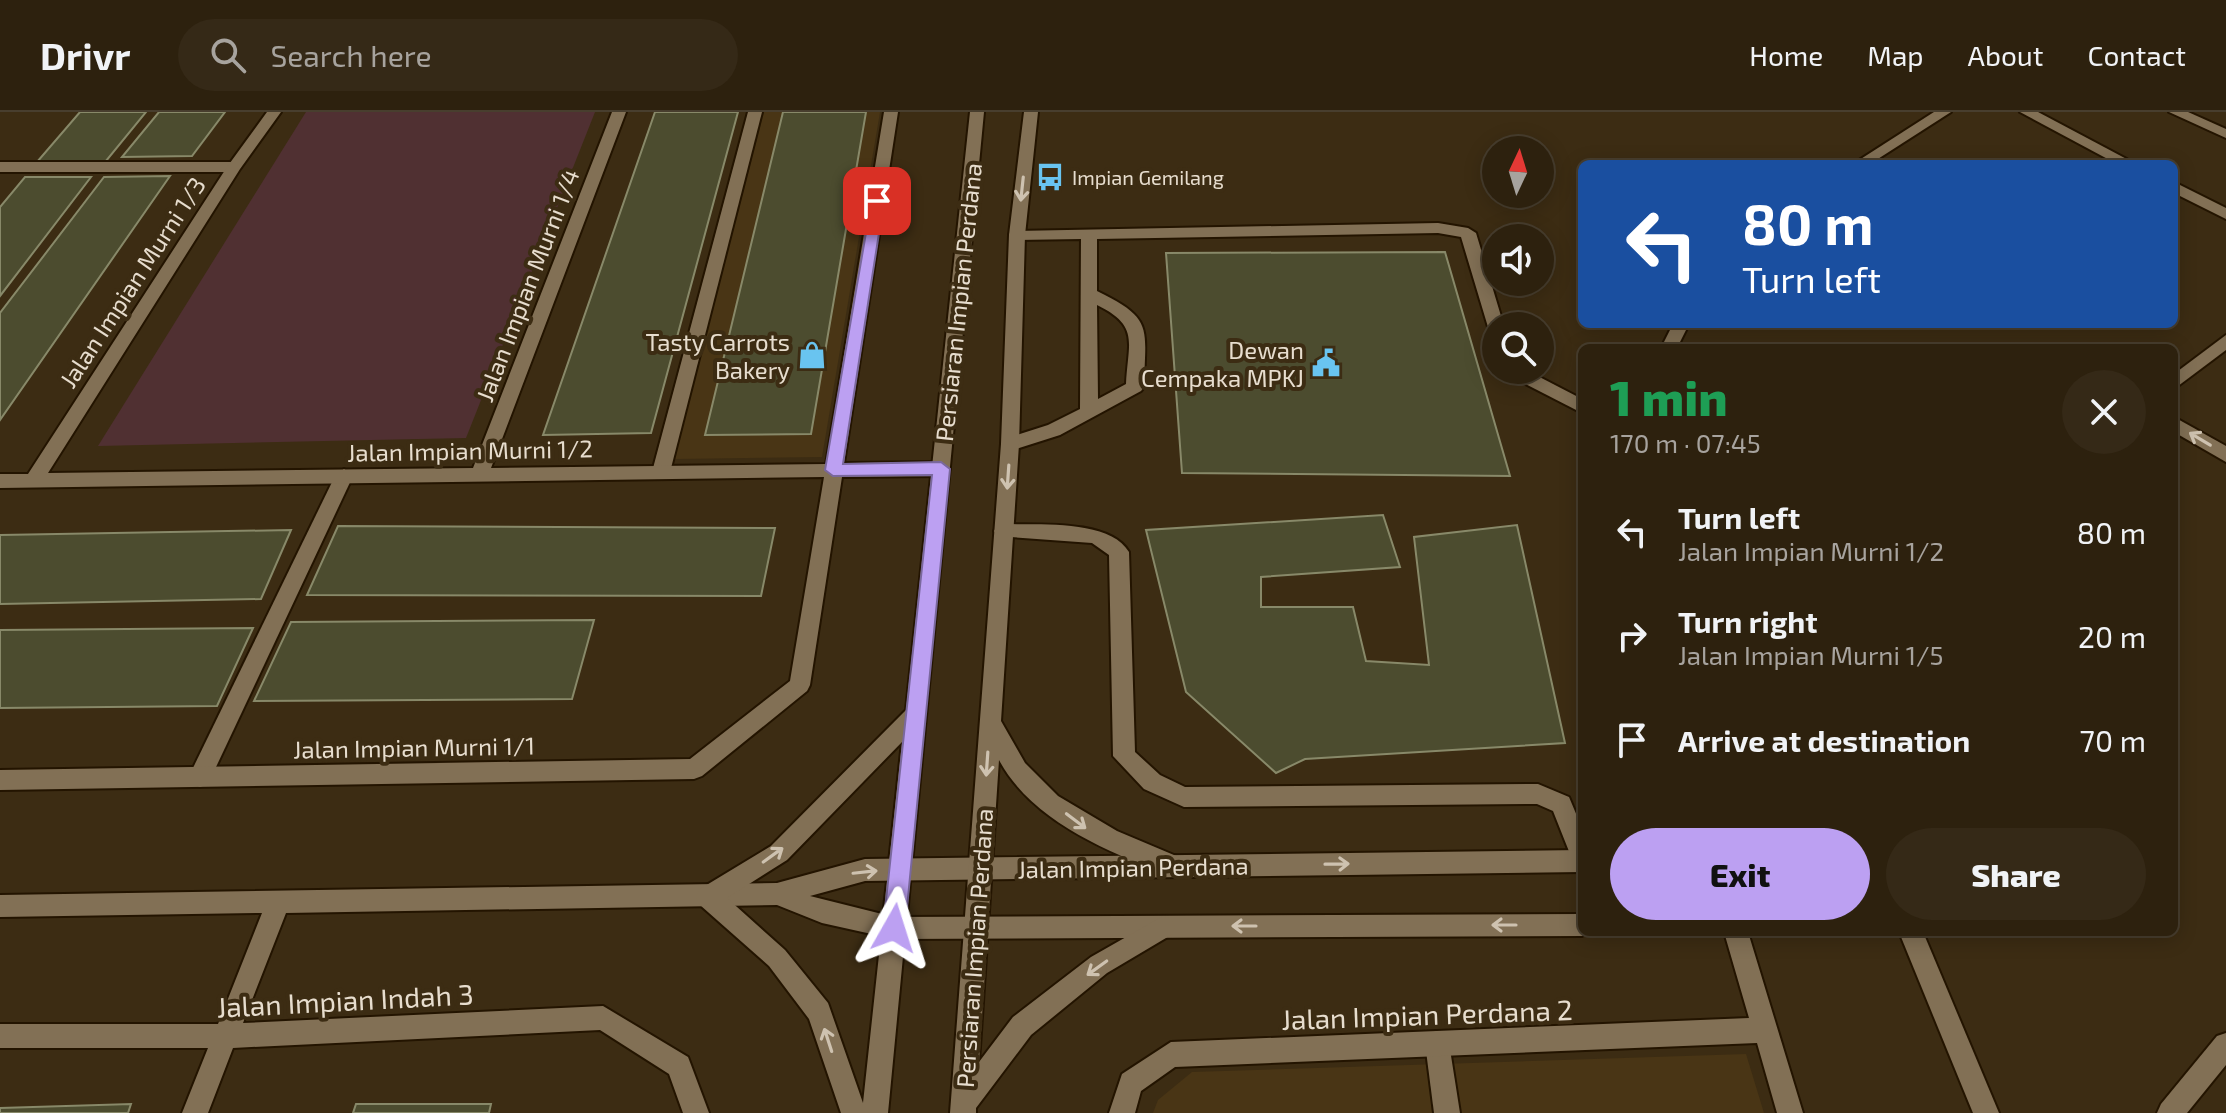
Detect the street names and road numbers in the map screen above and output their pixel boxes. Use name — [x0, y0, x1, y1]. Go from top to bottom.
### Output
street label: Persiaran Impian Perdana — [929, 161, 987, 443]
street label: Jalan Impian Murni 1/4 — [469, 165, 585, 405]
street label: Jalan Impian Murni 1/3 — [53, 171, 211, 393]
street label: Jalan Impian Murni 1/2 — [347, 433, 593, 467]
street label: Jalan Impian Murni 1/1 — [293, 730, 535, 764]
street label: Persiaran Impian Perdana — [950, 807, 998, 1089]
street label: Jalan Impian Perdana — [1017, 850, 1249, 884]
street label: Jalan Impian Indah 3 — [216, 976, 474, 1024]
street label: Jalan Impian Perdana 2 — [1281, 992, 1573, 1036]

